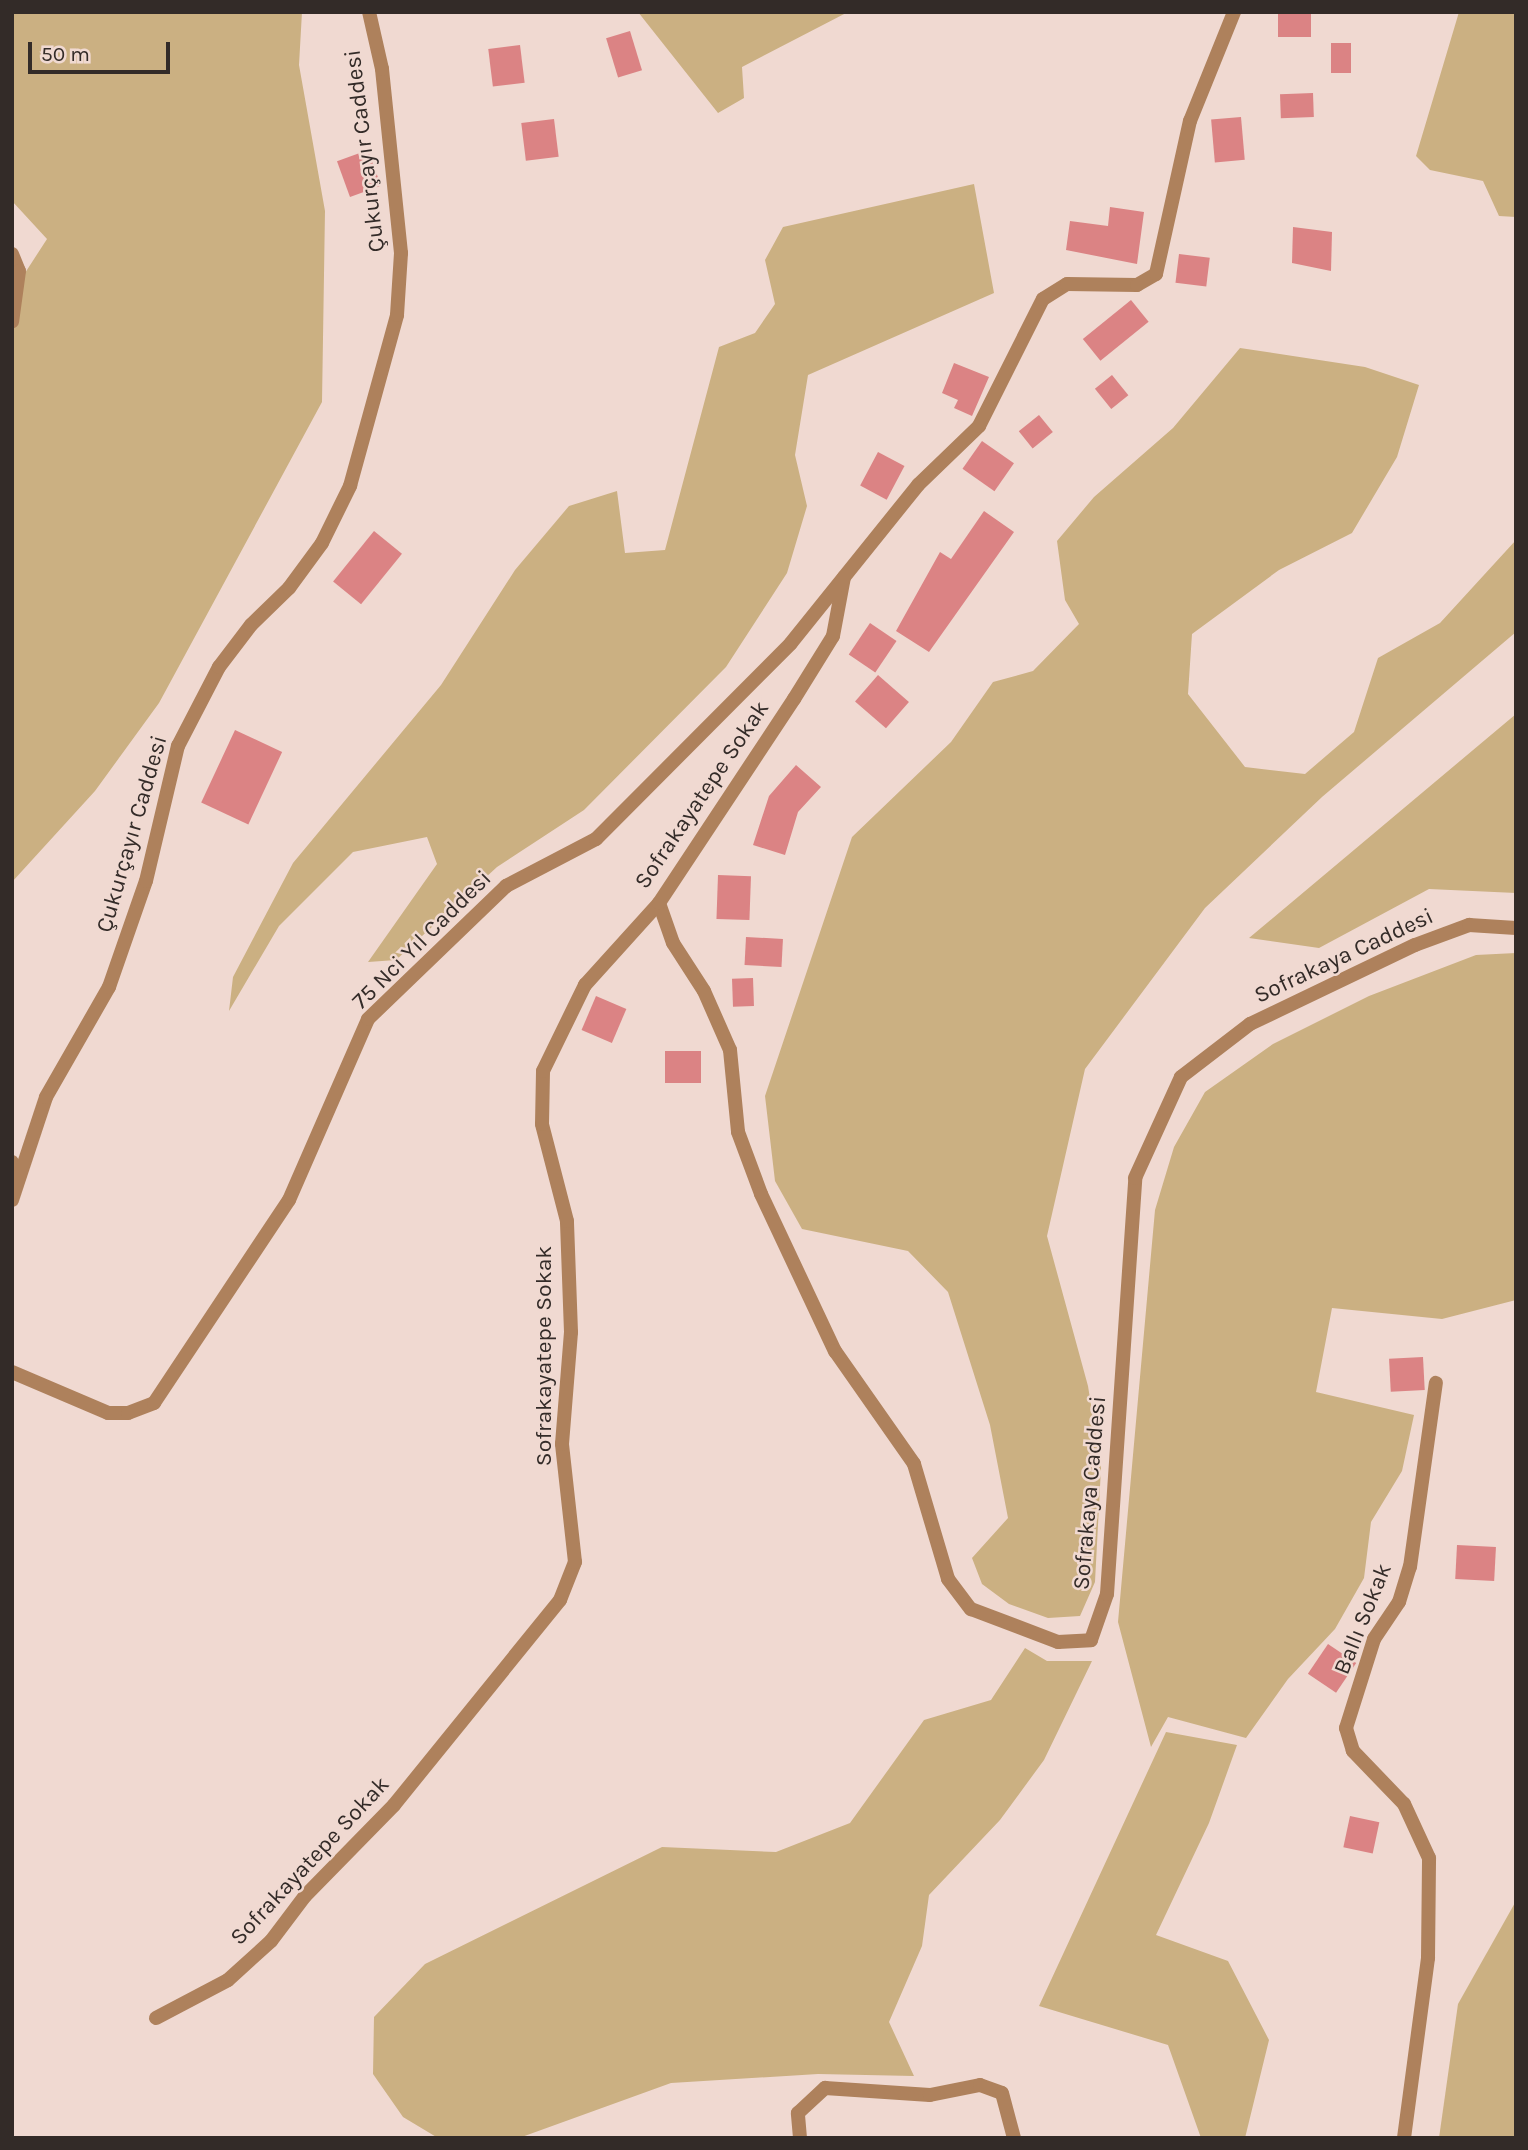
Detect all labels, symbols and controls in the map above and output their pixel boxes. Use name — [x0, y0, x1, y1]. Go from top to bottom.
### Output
scale bar — [32, 28, 173, 72]
text: 50 m — [41, 42, 90, 66]
street label: Çukurçayır Caddesi — [339, 48, 391, 254]
street label: Sofrakayatepe Sokak — [629, 696, 775, 894]
street label: Çukurçayır Caddesi — [91, 732, 173, 936]
street label: 75 Nci Yıl Caddesi — [347, 865, 497, 1015]
street label: Sofrakaya Caddesi — [1250, 902, 1438, 1010]
street label: Sofrakayatepe Sokak — [530, 1246, 558, 1466]
street label: Sofrakaya Caddesi — [1068, 1395, 1112, 1591]
street label: Ballı Sokak — [1328, 1559, 1398, 1679]
street label: Sofrakayatepe Sokak — [225, 1771, 395, 1951]

